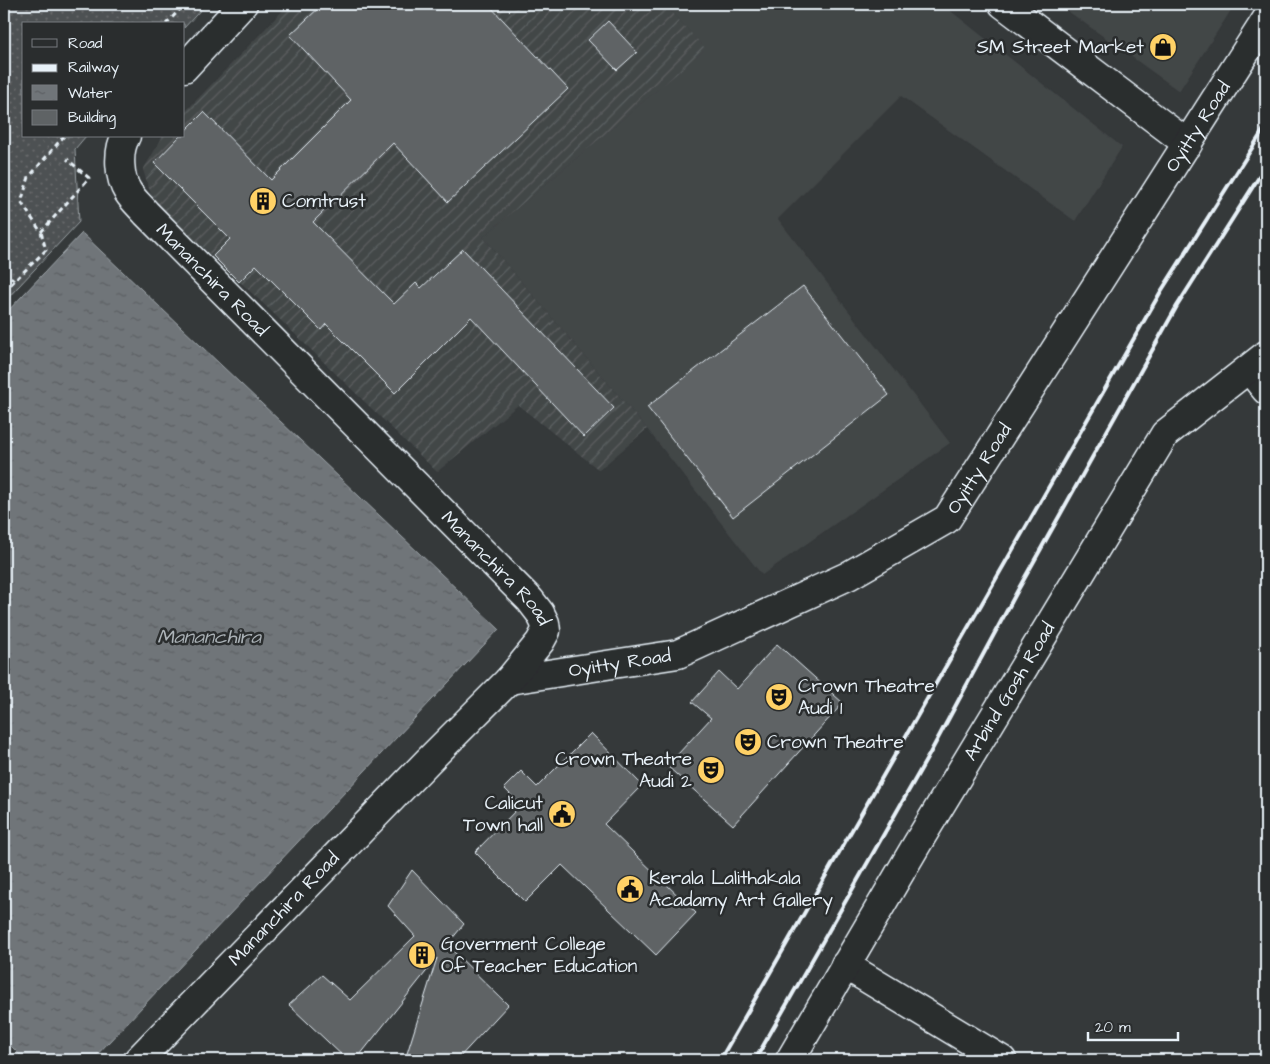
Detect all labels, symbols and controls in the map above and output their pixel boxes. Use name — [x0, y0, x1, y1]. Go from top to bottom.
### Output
legend — [22, 22, 185, 138]
shop icon: SM Street Market — [1148, 32, 1178, 62]
text: Road — [68, 33, 103, 54]
place label: SM Street Market — [977, 34, 1144, 61]
text: Railway — [68, 57, 119, 79]
street label: Oyitty Road — [1159, 76, 1237, 177]
text: Water — [68, 83, 112, 104]
text: Building — [68, 107, 116, 129]
building icon: Comtrust — [248, 186, 278, 216]
place label: Comtrust — [282, 188, 366, 215]
street label: Mananchira Road — [150, 217, 275, 343]
street label: Oyitty Road — [940, 418, 1018, 519]
street label: Mananchira Road — [435, 505, 558, 630]
street label: Arbind Gosh Road — [957, 617, 1062, 766]
water label: Mananchira — [157, 623, 262, 651]
street label: Oyitty Road — [567, 642, 673, 684]
place label: Crown Theatre Audi 1 — [798, 673, 935, 722]
theatre icon: Crown Theatre Audi 1 — [764, 682, 794, 712]
theatre icon: Crown Theatre — [733, 727, 763, 757]
place label: Crown Theatre — [767, 729, 904, 756]
place label: Crown Theatre Audi 2 — [555, 746, 692, 795]
theatre icon: Crown Theatre Audi 2 — [696, 755, 726, 785]
place label: Calicut Town hall — [463, 790, 543, 839]
public building icon: Calicut Town hall — [547, 799, 577, 829]
street label: Mananchira Road — [222, 846, 346, 972]
place label: Kerala Lalithakala Acadamy Art Gallery — [649, 865, 834, 915]
public building icon: Kerala Lalithakala Acadamy Art Gallery — [615, 874, 645, 904]
place label: Goverment College Of Teacher Education — [441, 931, 637, 980]
building icon: Goverment College Of Teacher Education — [407, 940, 437, 970]
scale bar — [1088, 1009, 1178, 1041]
text: 20 m — [1095, 1017, 1131, 1038]

